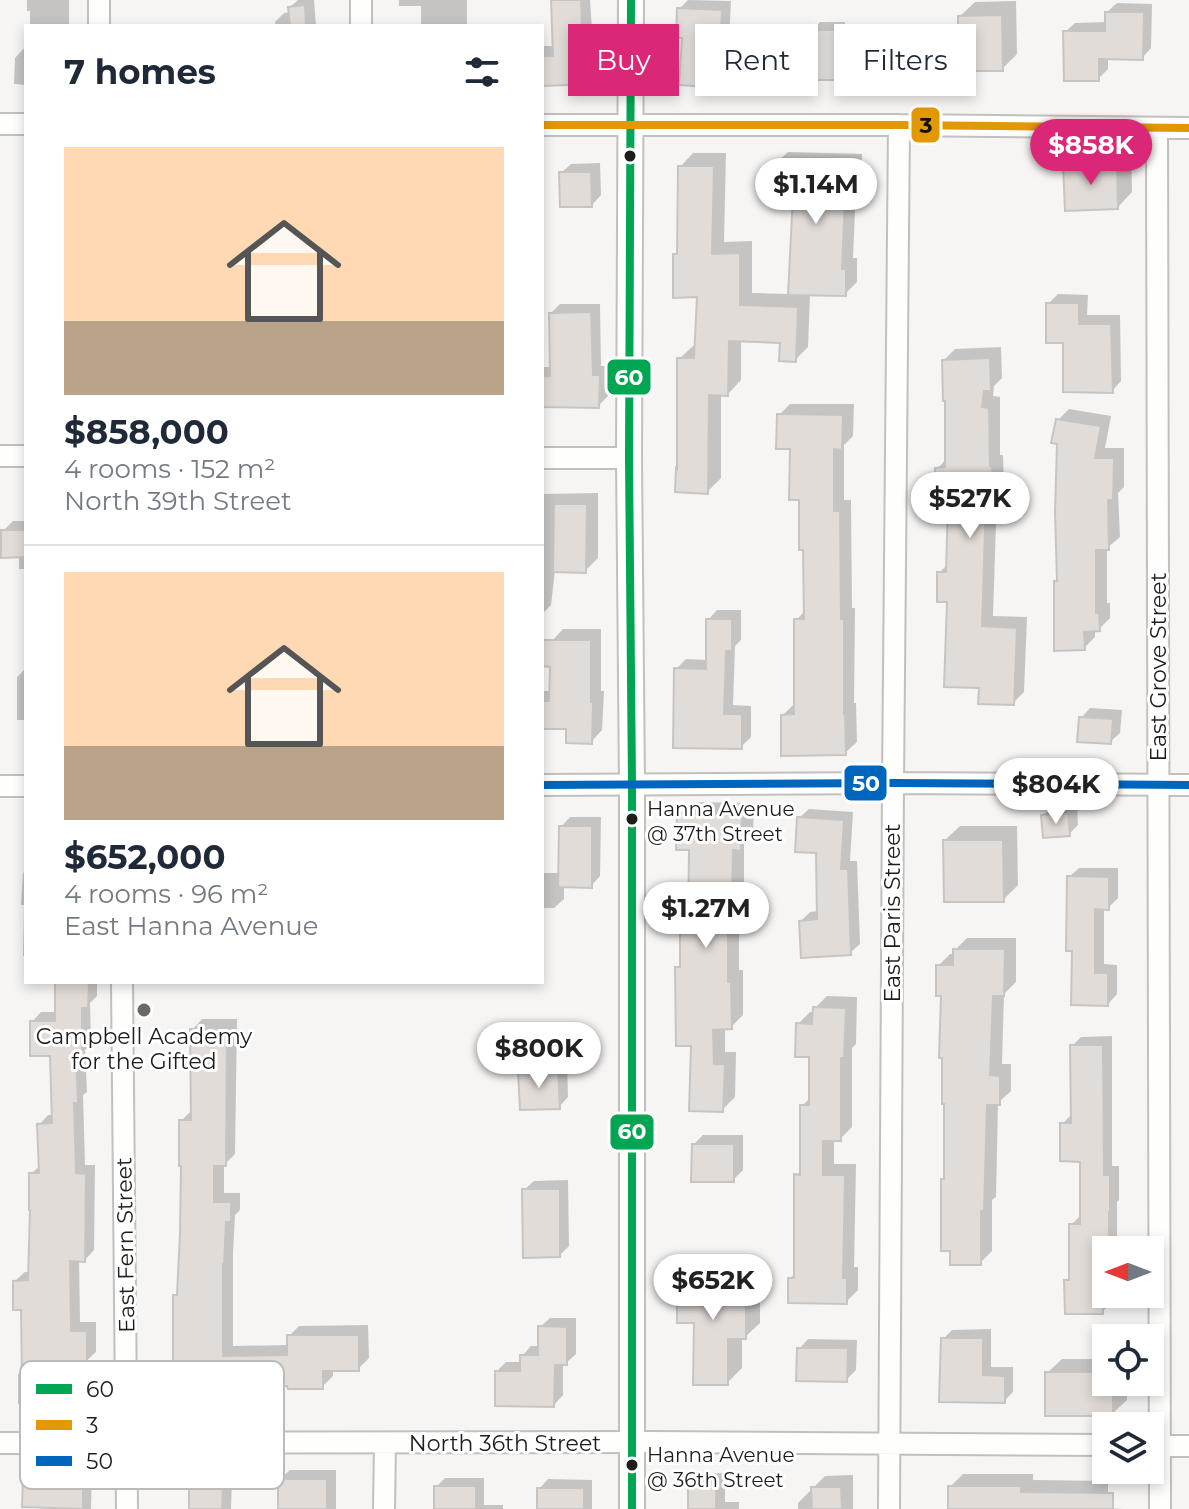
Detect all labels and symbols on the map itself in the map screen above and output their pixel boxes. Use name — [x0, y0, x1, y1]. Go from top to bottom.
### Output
line badge: 3 — [910, 106, 941, 144]
text: 3 — [918, 112, 933, 139]
pin: $858K — [1035, 119, 1147, 187]
unlabelled marker — [622, 148, 638, 164]
pin: $1.14M — [751, 158, 881, 226]
line badge: 60 — [606, 358, 652, 396]
text: 60 — [615, 364, 644, 391]
pin: $527K — [914, 472, 1026, 540]
street label: East Grove Street — [1145, 572, 1172, 762]
pin: $804K — [1000, 758, 1112, 826]
line badge: 50 — [843, 764, 888, 802]
text: 50 — [852, 770, 880, 797]
place label: Hanna Avenue @ 37th Street — [647, 797, 795, 846]
marker: Hanna Avenue @ 37th Street — [624, 811, 640, 827]
street label: East Paris Street — [879, 823, 906, 1003]
pin: $1.27M — [641, 882, 771, 950]
marker: Campbell Academy for the Gifted — [135, 1001, 153, 1019]
pin: $800K — [483, 1022, 595, 1090]
place label: Campbell Academy for the Gifted — [36, 1023, 252, 1075]
line badge: 60 — [609, 1113, 655, 1151]
text: 60 — [618, 1118, 647, 1145]
street label: East Fern Street — [110, 1157, 141, 1333]
north arrow — [1092, 1236, 1164, 1308]
pin: $652K — [657, 1254, 769, 1322]
legend — [20, 1361, 284, 1489]
text: 60 — [86, 1376, 114, 1403]
text: 3 — [86, 1412, 98, 1439]
street label: North 36th Street — [409, 1430, 601, 1457]
place label: Hanna Avenue @ 36th Street — [647, 1443, 795, 1492]
text: 50 — [86, 1448, 113, 1475]
marker: Hanna Avenue @ 36th Street — [624, 1457, 640, 1473]

